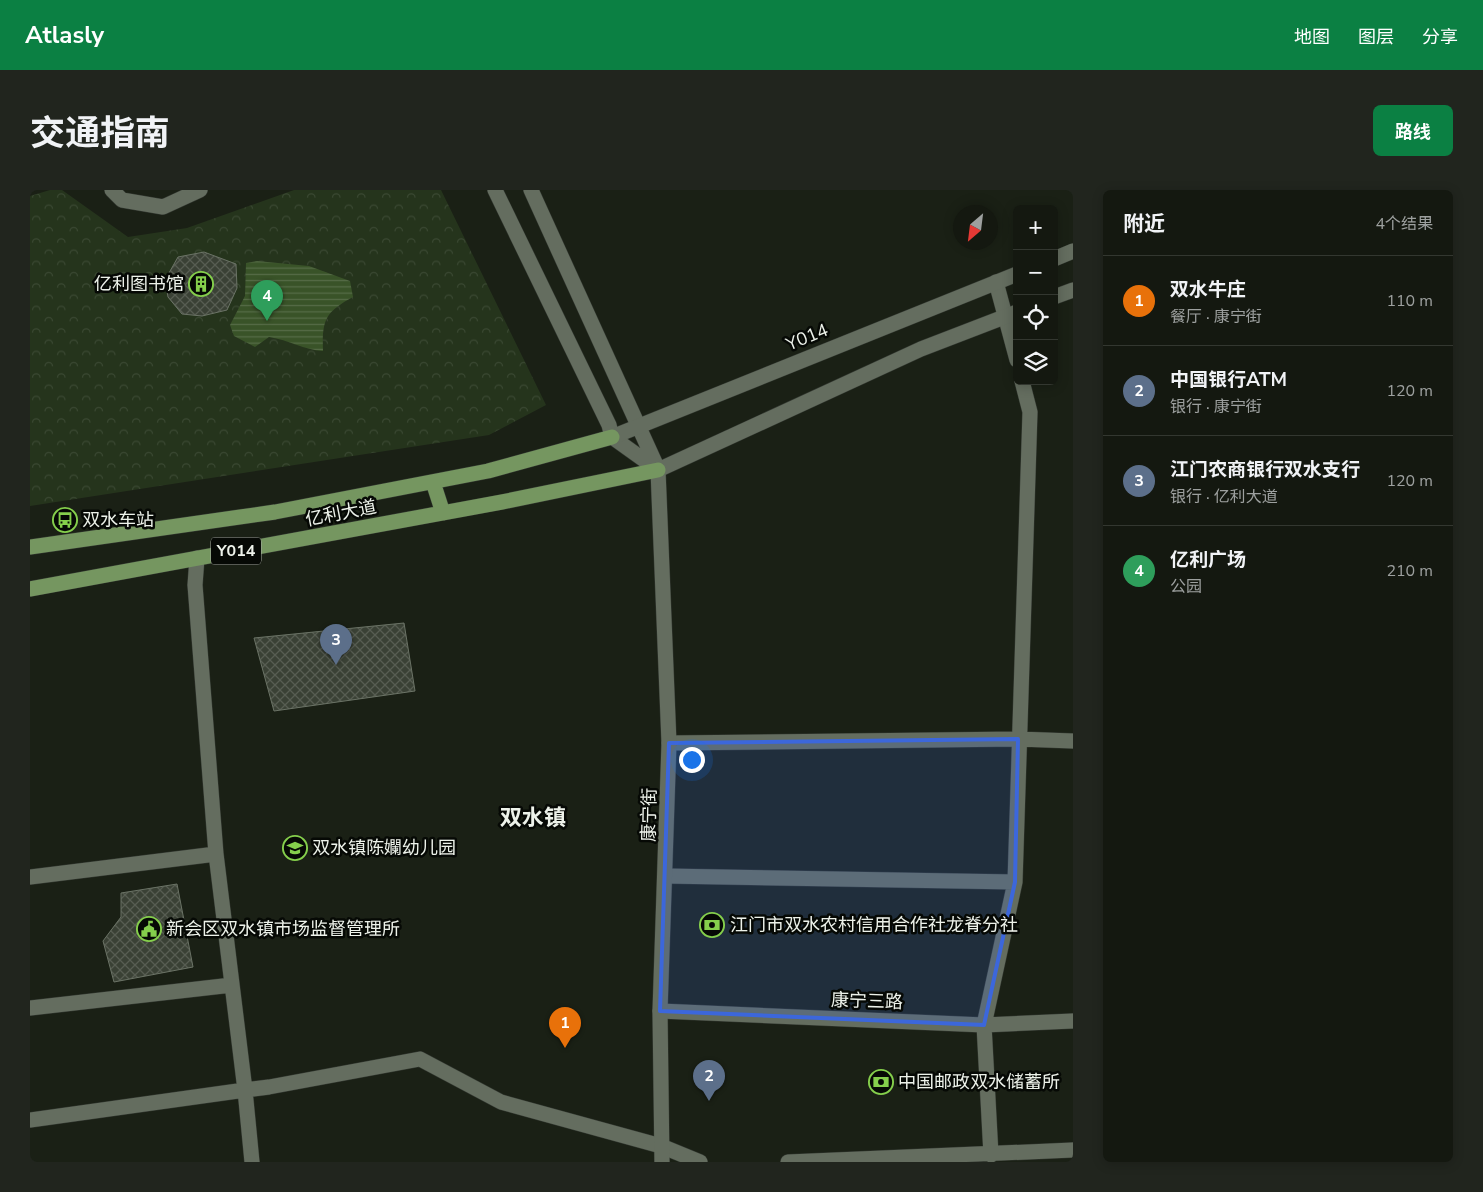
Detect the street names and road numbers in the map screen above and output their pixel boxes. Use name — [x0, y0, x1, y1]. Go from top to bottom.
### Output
street label: Y014 — [782, 318, 832, 357]
street label: 亿利大道 — [303, 494, 379, 532]
road number: Y014 — [211, 538, 261, 564]
street label: 康宁街 — [637, 788, 661, 842]
street label: 康宁三路 — [831, 988, 903, 1014]

